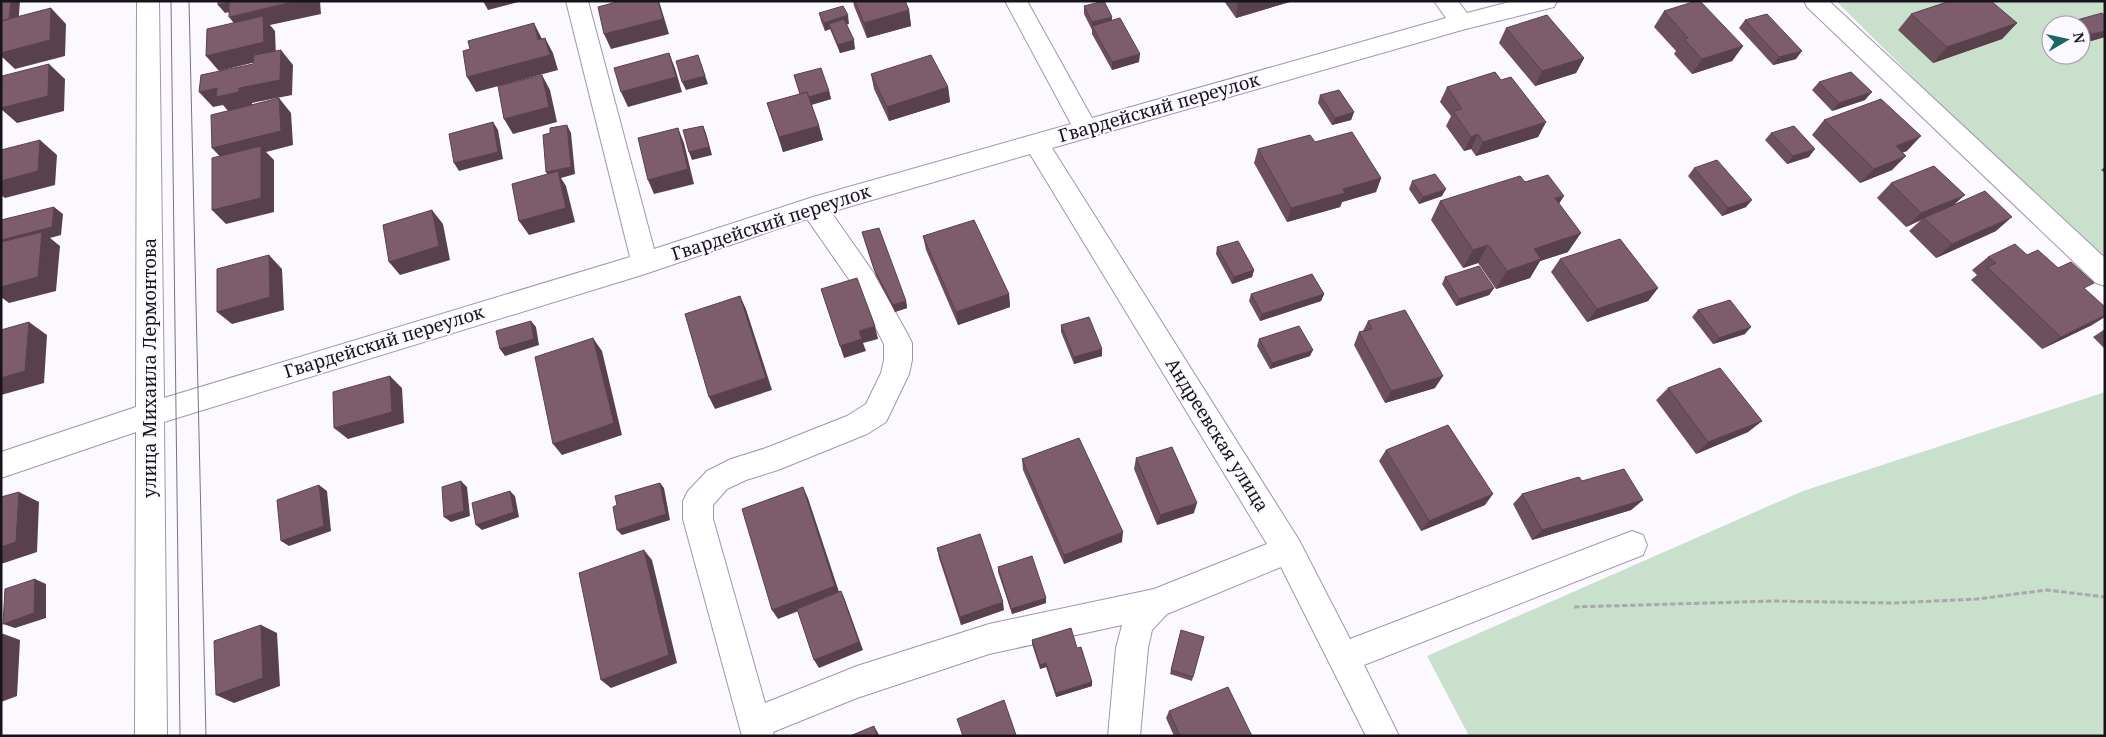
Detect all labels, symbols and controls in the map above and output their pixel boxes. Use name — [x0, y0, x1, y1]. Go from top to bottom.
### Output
north arrow — [2041, 15, 2091, 65]
text: N — [2069, 31, 2090, 45]
street label: Гвардейский переулок — [1055, 67, 1262, 147]
street label: Гвардейский переулок — [668, 178, 874, 266]
street label: улица Михаила Лермонтова — [137, 238, 161, 498]
street label: Гвардейский переулок — [281, 299, 487, 383]
street label: Андреевская улица — [1161, 353, 1275, 516]

